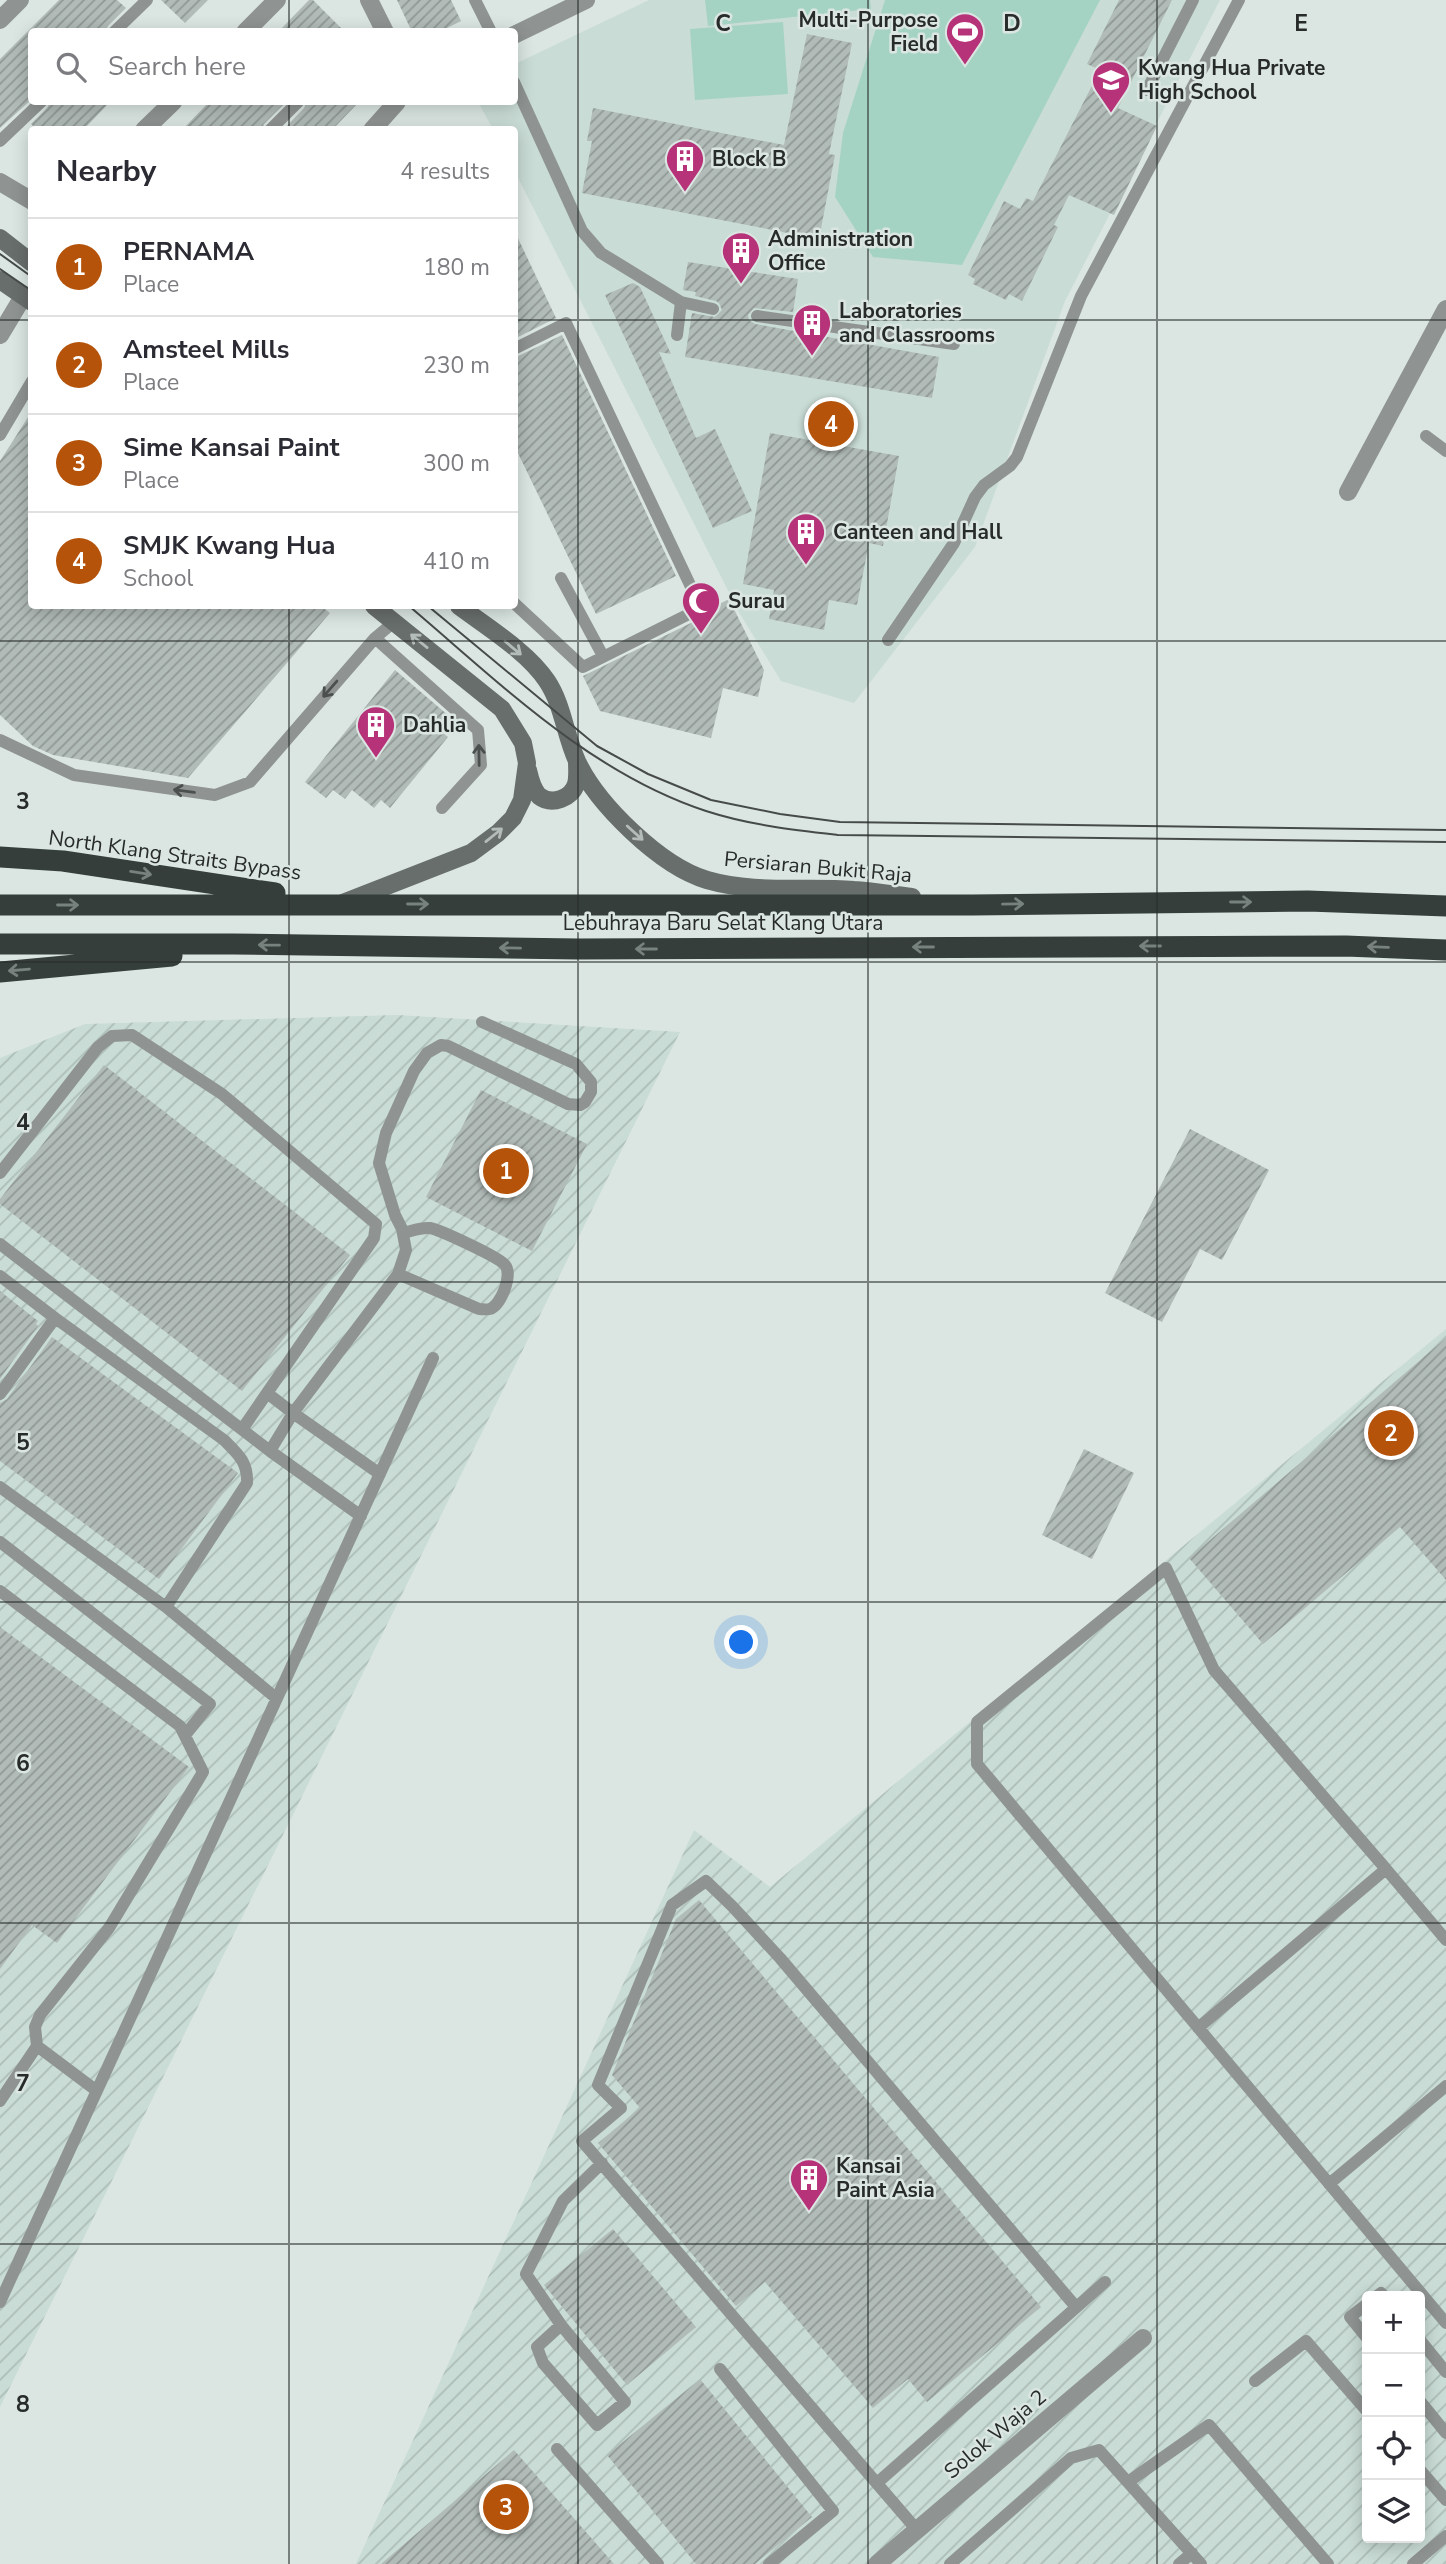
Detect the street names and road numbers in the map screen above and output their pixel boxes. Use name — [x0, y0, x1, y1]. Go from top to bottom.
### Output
street label: North Klang Straits Bypass — [47, 823, 303, 887]
street label: Persiaran Bukit Raja — [723, 845, 913, 889]
street label: Lebuhraya Baru Selat Klang Utara — [563, 909, 883, 937]
street label: Solok Waja 2 — [938, 2383, 1052, 2485]

